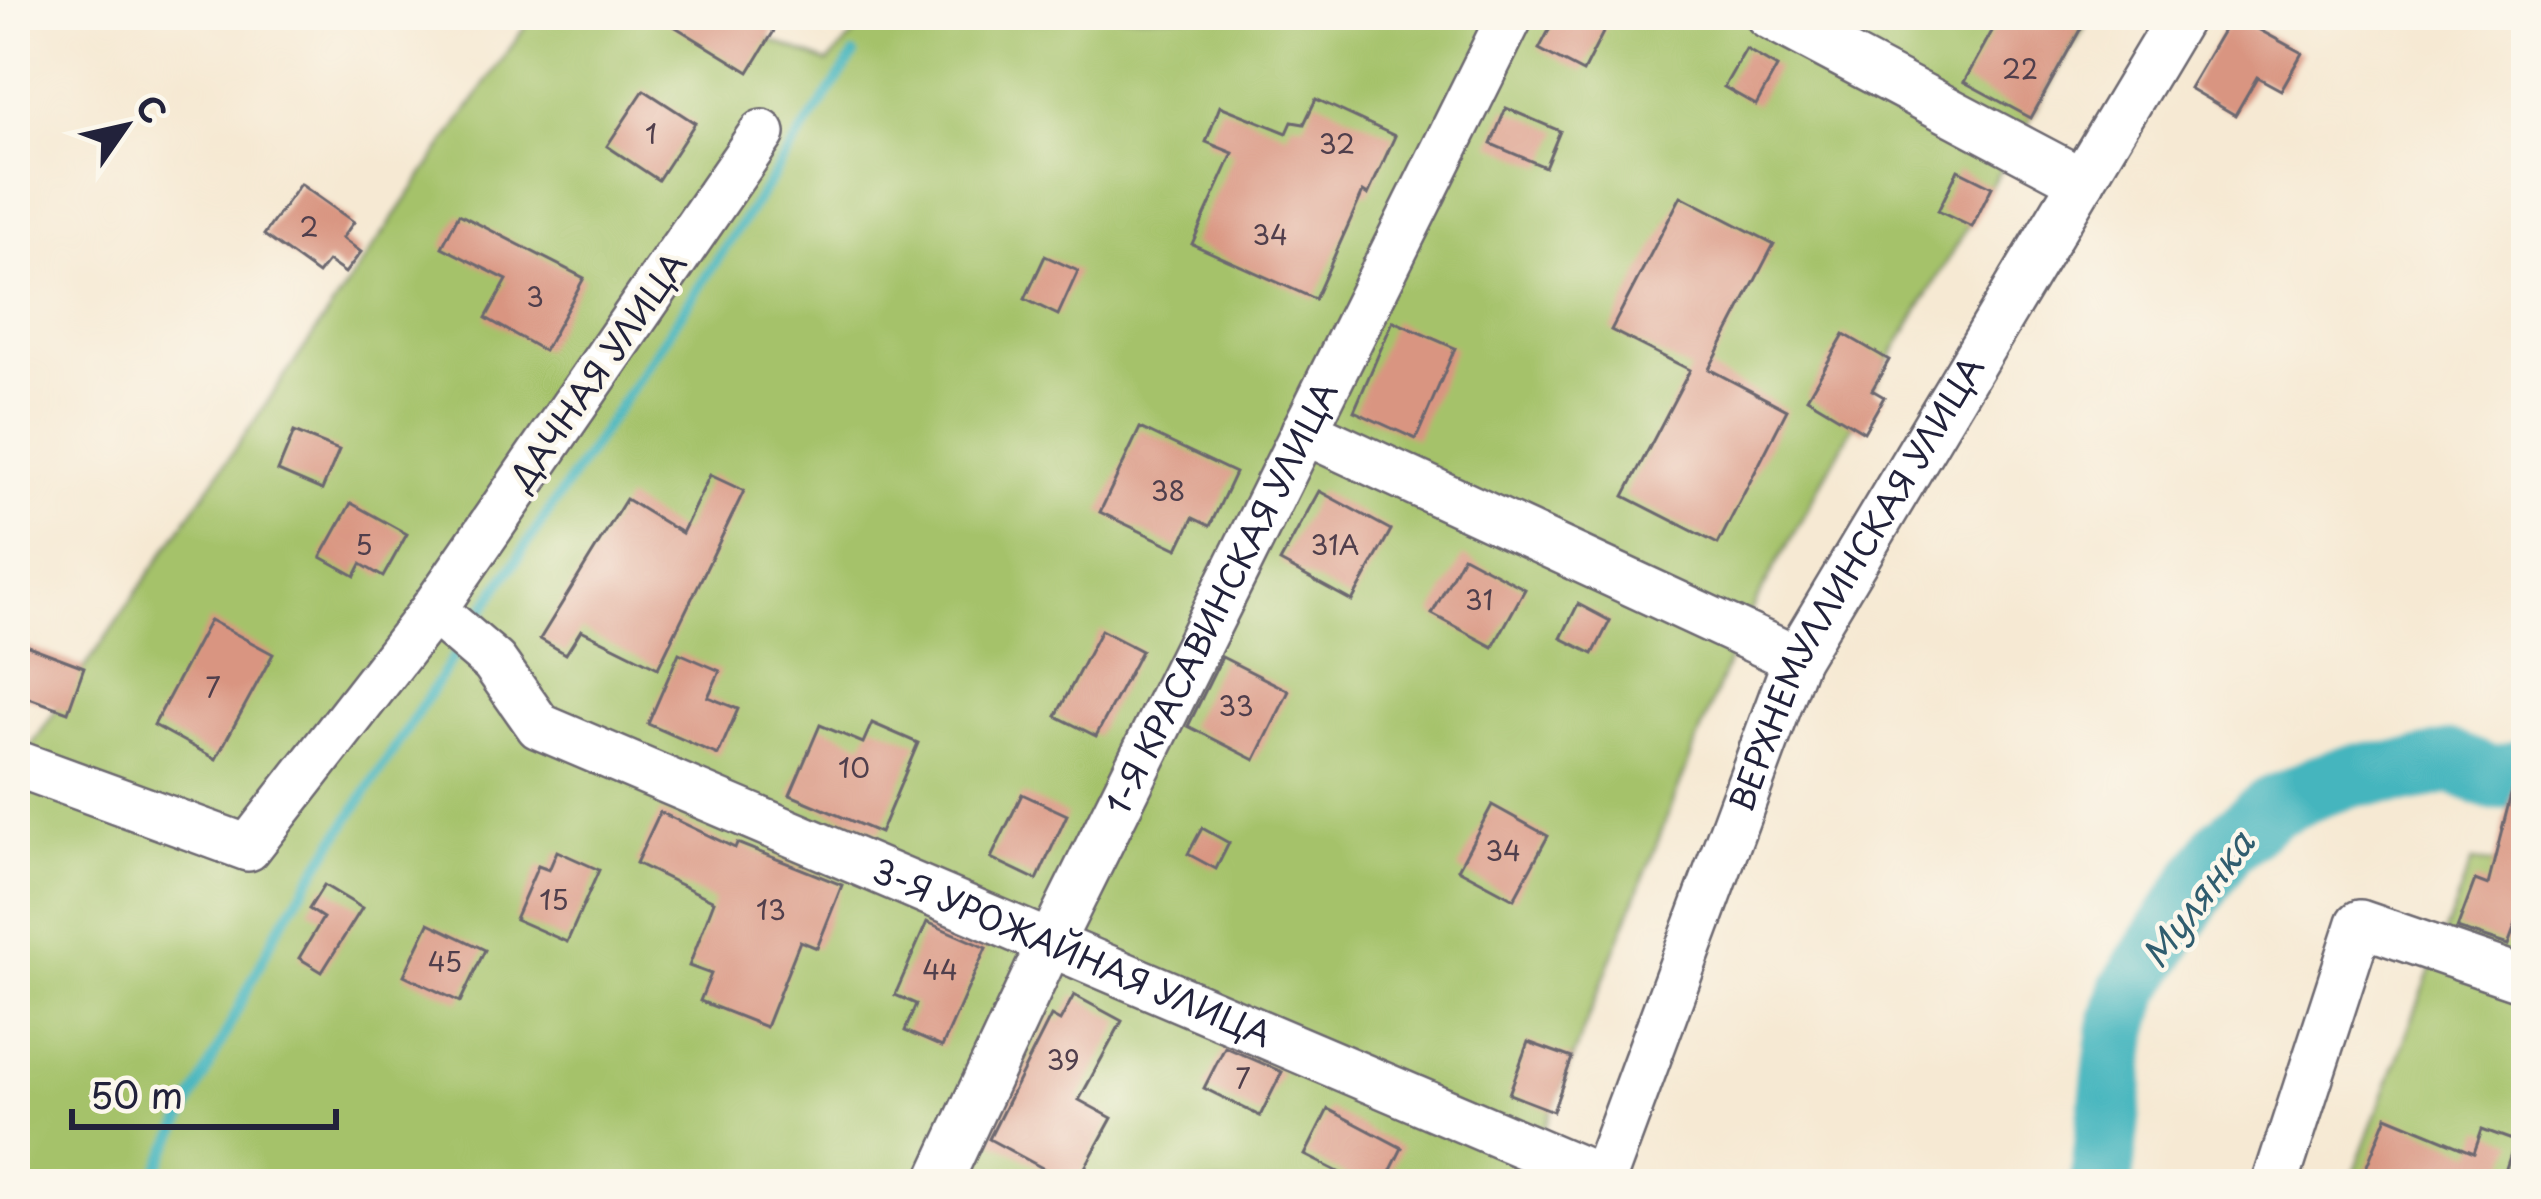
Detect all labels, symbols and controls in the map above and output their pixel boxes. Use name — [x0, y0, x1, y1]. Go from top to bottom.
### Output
house number: 22 — [2002, 47, 2038, 88]
north arrow — [66, 66, 186, 186]
text: С — [125, 84, 180, 132]
house number: 1 — [645, 112, 657, 153]
house number: 32 — [1319, 122, 1355, 163]
house number: 2 — [299, 205, 319, 246]
house number: 34 — [1252, 213, 1288, 254]
street label: ДАЧНАЯ УЛИЦА — [495, 241, 697, 500]
house number: 3 — [526, 275, 544, 316]
street label: ВЕРХНЕМУЛЛИНСКАЯ УЛИЦА — [1715, 346, 1995, 818]
street label: 1-Я КРАСАВИНСКАЯ УЛИЦА — [1091, 372, 1348, 822]
house number: 38 — [1151, 469, 1185, 510]
house number: 5 — [355, 523, 373, 564]
house number: 31А — [1310, 523, 1360, 564]
house number: 31 — [1465, 578, 1493, 619]
house number: 7 — [205, 666, 221, 707]
house number: 33 — [1218, 684, 1254, 725]
house number: 10 — [838, 746, 870, 787]
water label: Мулянка — [2127, 817, 2267, 978]
house number: 34 — [1485, 829, 1521, 870]
street label: 3-Я УРОЖАЙНАЯ УЛИЦА — [865, 844, 1280, 1058]
house number: 15 — [539, 878, 569, 919]
house number: 13 — [756, 888, 786, 929]
house number: 45 — [428, 940, 462, 981]
house number: 44 — [922, 948, 958, 989]
house number: 39 — [1046, 1038, 1080, 1079]
scale bar — [72, 1055, 336, 1129]
house number: 7 — [1235, 1057, 1251, 1098]
text: 50 m — [90, 1067, 183, 1121]

